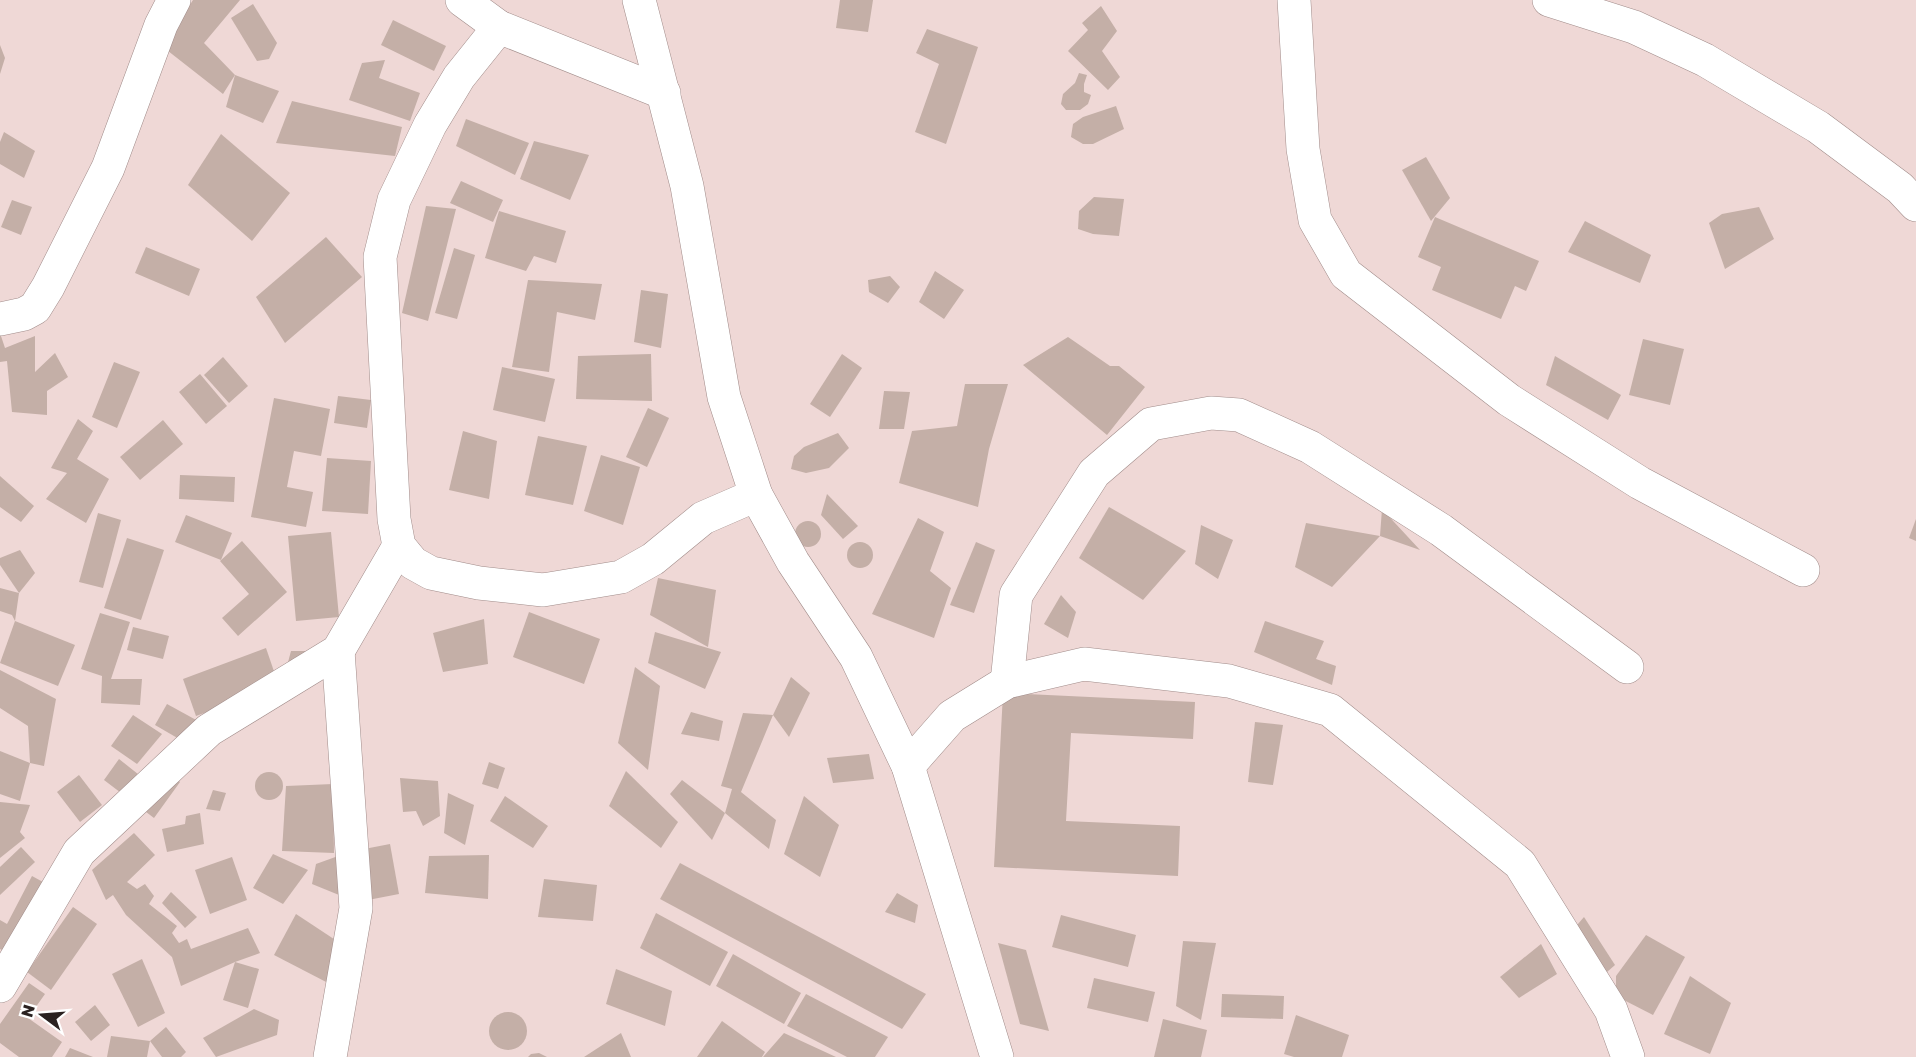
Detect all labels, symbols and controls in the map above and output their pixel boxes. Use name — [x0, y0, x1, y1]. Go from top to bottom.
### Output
north arrow — [12, 985, 72, 1045]
text: N — [16, 1002, 39, 1019]

